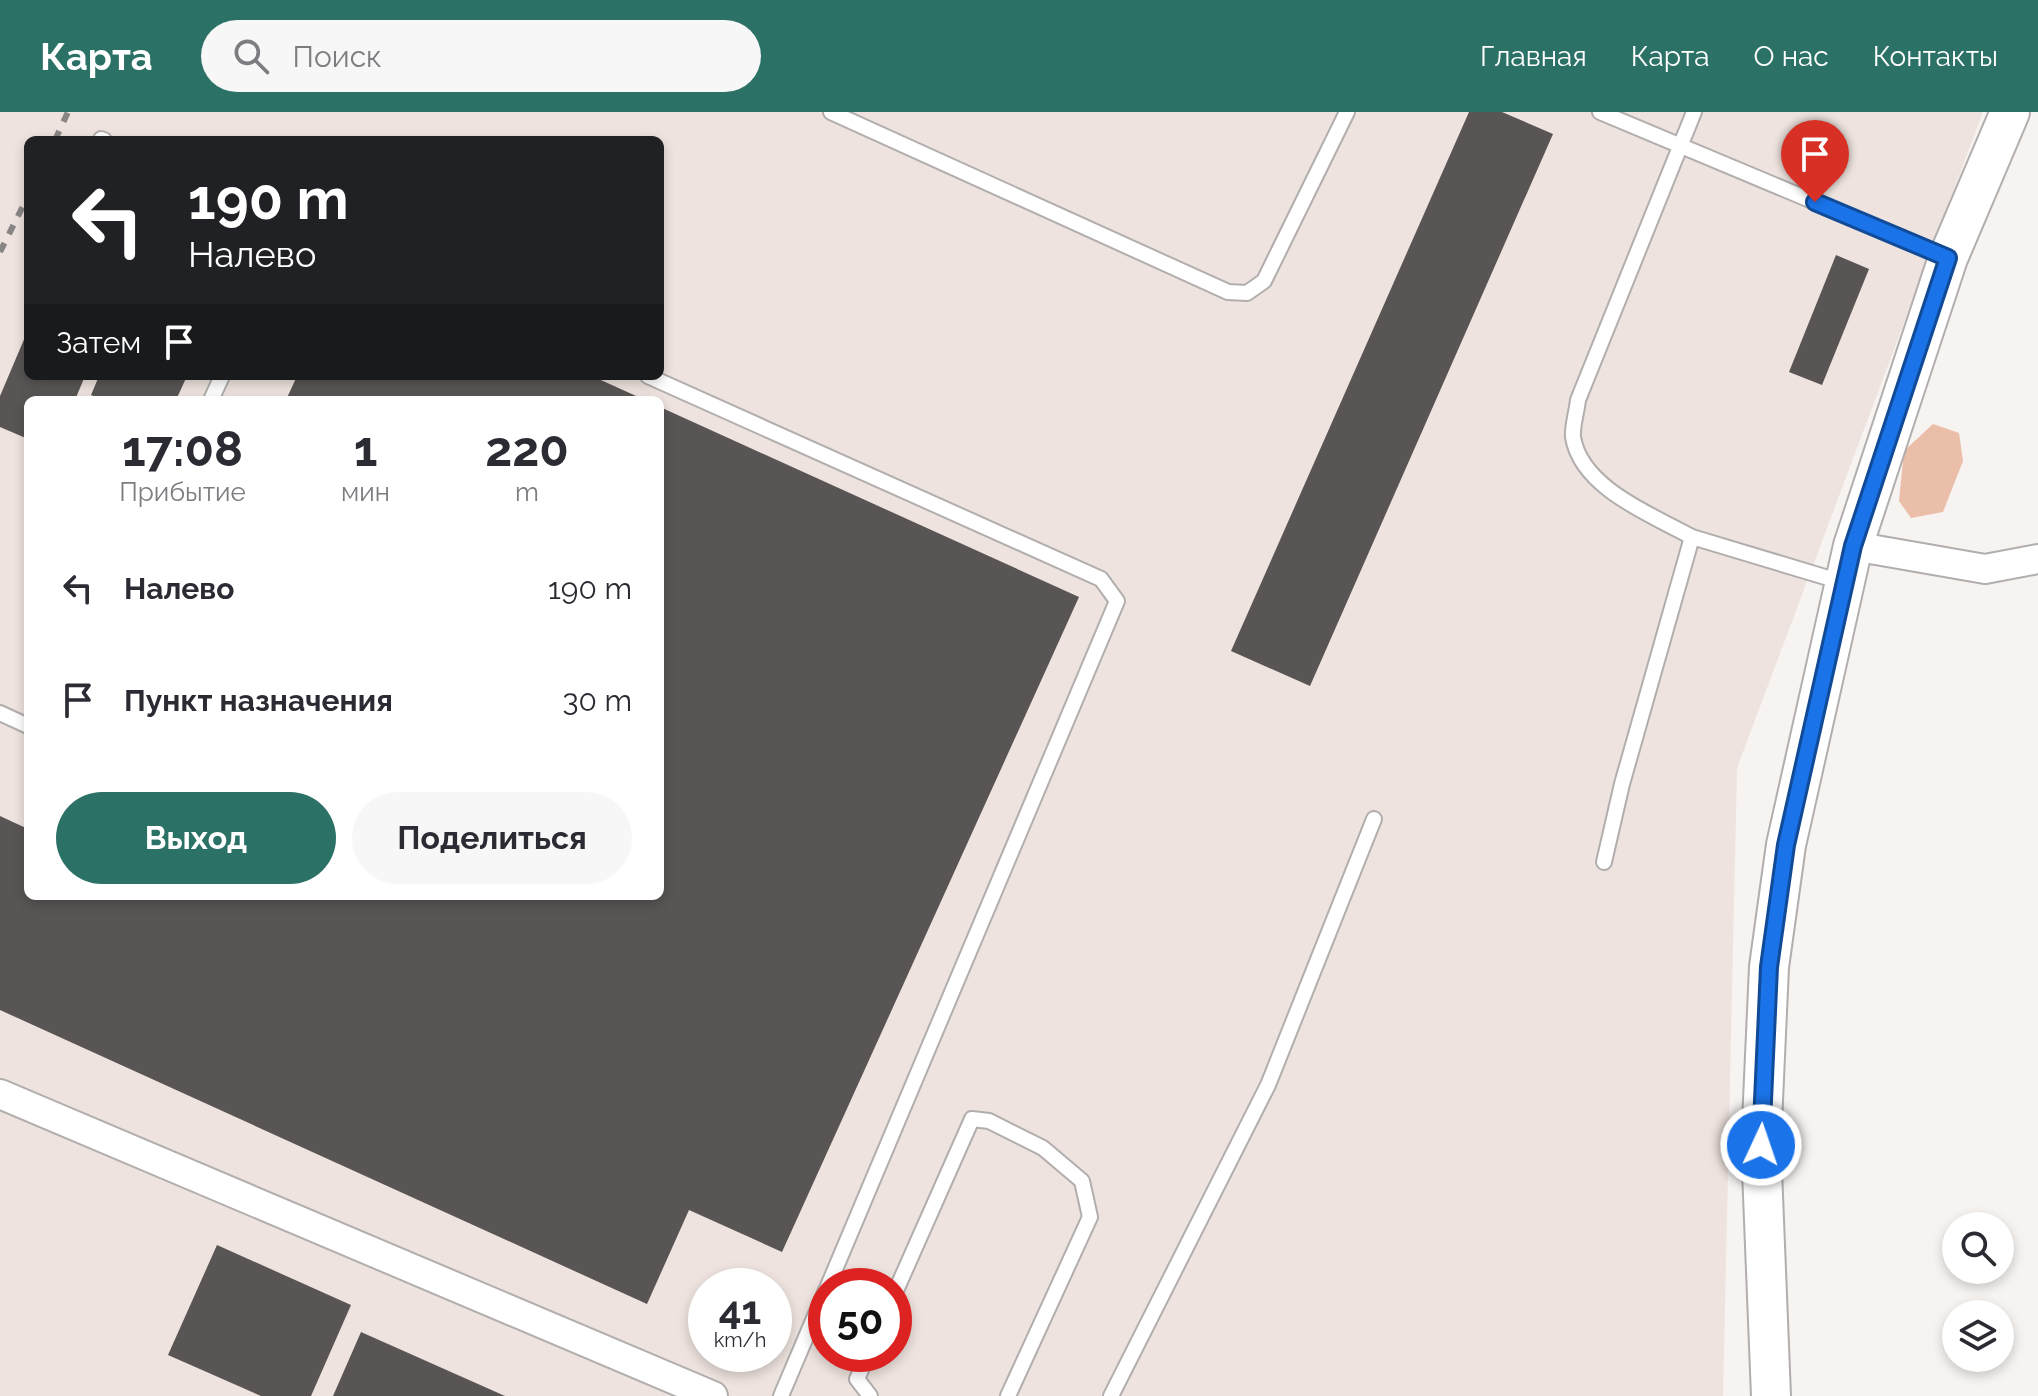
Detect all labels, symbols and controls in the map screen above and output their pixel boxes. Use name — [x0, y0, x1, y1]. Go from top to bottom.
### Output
search box — [201, 20, 761, 92]
text: Карта — [40, 34, 153, 79]
icon: search — [229, 34, 273, 78]
text: Поиск — [293, 39, 382, 74]
text: Главная — [1480, 40, 1587, 73]
text: Карта — [1631, 40, 1710, 73]
text: О нас — [1754, 40, 1829, 73]
text: Контакты — [1873, 40, 1998, 73]
pin — [1781, 120, 1849, 202]
icon: arrive — [1793, 132, 1837, 176]
text: 190 m — [188, 166, 349, 232]
icon: left — [56, 168, 160, 272]
text: Налево — [188, 233, 316, 275]
icon: arrive — [157, 320, 201, 364]
text: Затем — [56, 325, 141, 360]
text: 17:08 — [122, 421, 243, 477]
text: 1 — [354, 421, 377, 477]
text: 220 — [485, 421, 569, 477]
text: Прибытие — [119, 477, 246, 507]
text: мин — [341, 477, 390, 507]
text: m — [515, 477, 539, 507]
icon: left — [56, 566, 100, 610]
text: Налево — [124, 571, 234, 606]
text: 190 m — [548, 571, 632, 606]
icon: arrive — [56, 678, 100, 722]
text: Пункт назначения — [124, 683, 393, 718]
text: 30 m — [562, 683, 632, 718]
button: Выход — [56, 792, 336, 884]
button: Поделиться — [352, 792, 632, 884]
position arrow — [1719, 1103, 1803, 1187]
map controls — [1942, 1212, 2014, 1372]
button: search — [1942, 1212, 2014, 1284]
speed limit sign: 50 — [808, 1268, 912, 1372]
text: 41 — [719, 1286, 761, 1333]
button: layers — [1942, 1300, 2014, 1372]
text: km/h — [714, 1328, 766, 1352]

